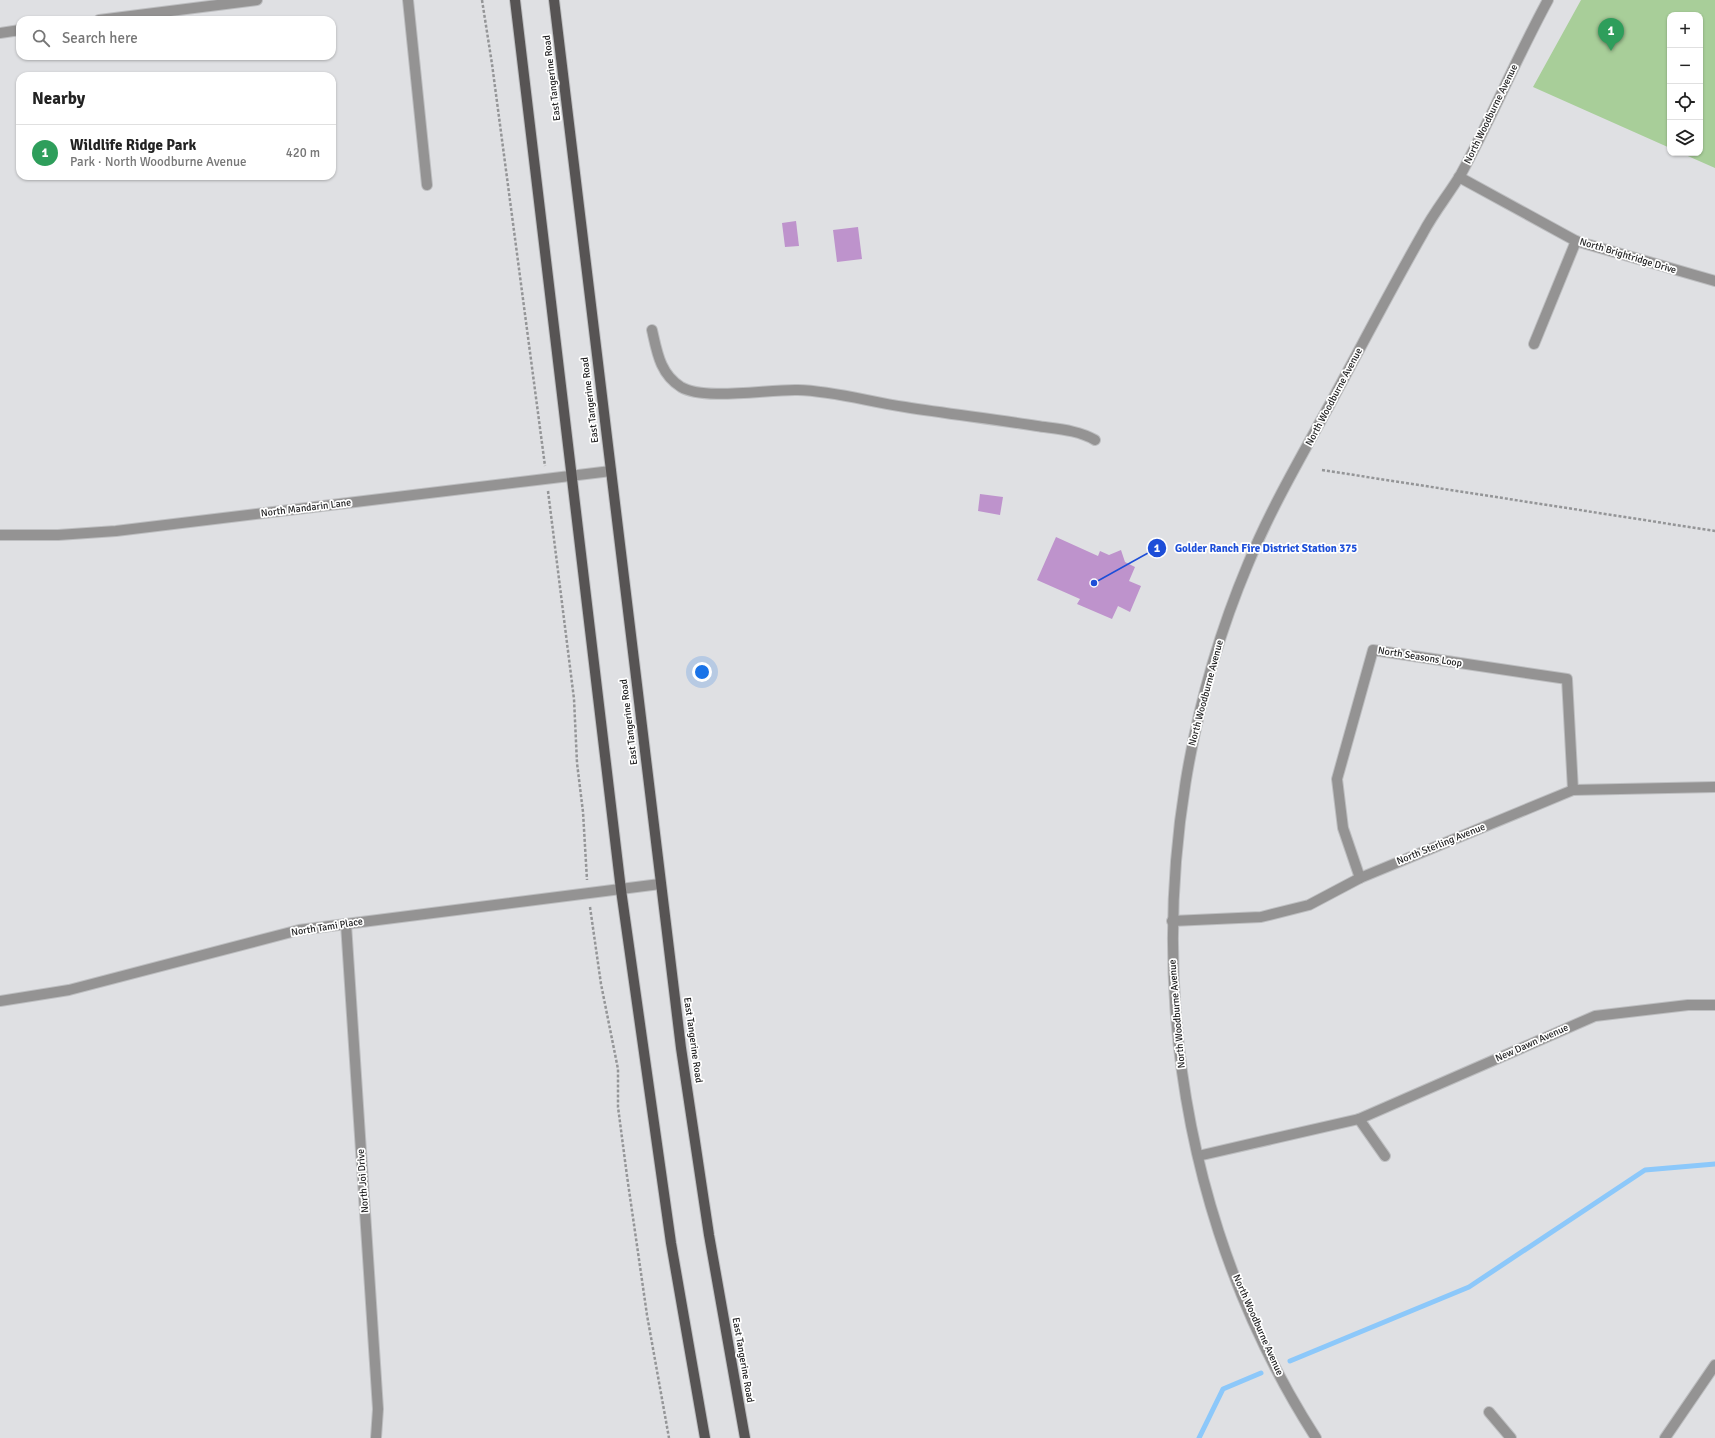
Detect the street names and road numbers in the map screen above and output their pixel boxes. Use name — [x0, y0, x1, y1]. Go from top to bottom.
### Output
street label: East Tangerine Road — [541, 34, 563, 122]
street label: North Woodburne Avenue — [1462, 62, 1520, 166]
street label: North Brightridge Drive — [1578, 236, 1678, 276]
street label: North Woodburne Avenue — [1303, 346, 1365, 448]
street label: East Tangerine Road — [579, 356, 601, 444]
street label: North Mandarin Lane — [260, 497, 352, 519]
street label: North Woodburne Avenue — [1186, 639, 1226, 747]
street label: North Seasons Loop — [1377, 644, 1463, 670]
street label: East Tangerine Road — [618, 678, 640, 766]
street label: North Sterling Avenue — [1395, 821, 1487, 867]
street label: North Tami Place — [290, 915, 364, 939]
street label: North Woodburne Avenue — [1166, 959, 1188, 1069]
street label: East Tangerine Road — [681, 996, 705, 1084]
street label: New Dawn Avenue — [1494, 1022, 1570, 1064]
street label: North Joi Drive — [355, 1149, 371, 1213]
street label: North Woodburne Avenue — [1230, 1273, 1286, 1377]
street label: East Tangerine Road — [730, 1316, 756, 1404]

